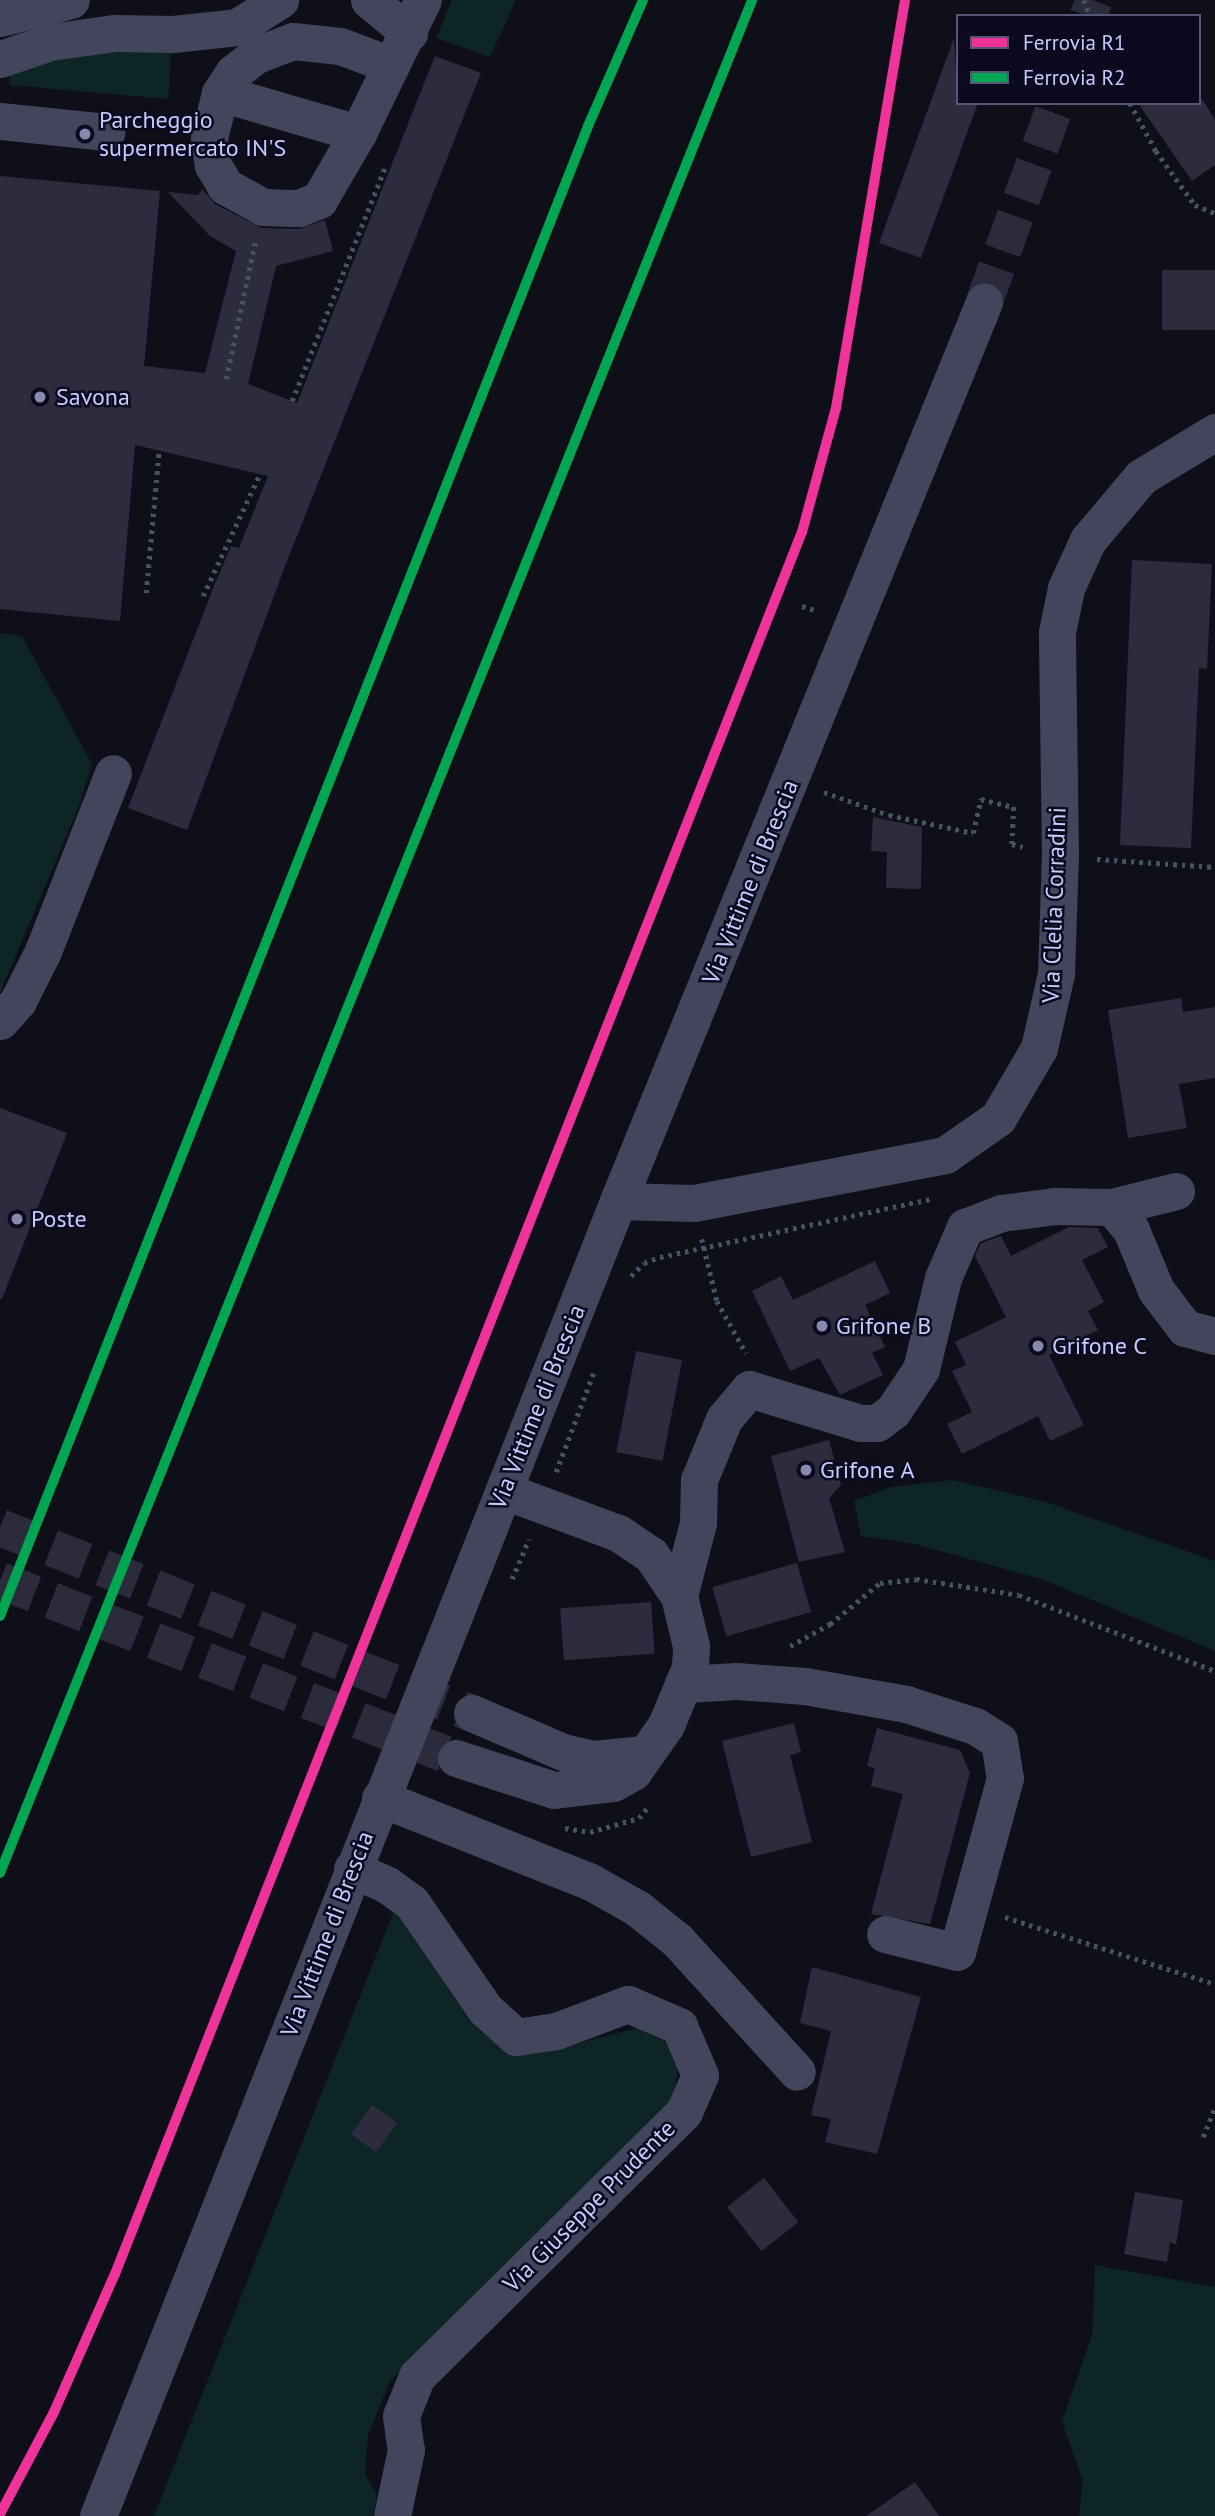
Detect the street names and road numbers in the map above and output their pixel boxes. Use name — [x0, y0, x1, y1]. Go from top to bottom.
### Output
street label: Via Vittime di Brescia — [696, 775, 804, 989]
street label: Via Clelia Corradini — [1036, 807, 1072, 1003]
street label: Via Vittime di Brescia — [483, 1300, 591, 1514]
street label: Via Vittime di Brescia — [274, 1827, 380, 2041]
street label: Via Giuseppe Prudente — [497, 2114, 681, 2298]

